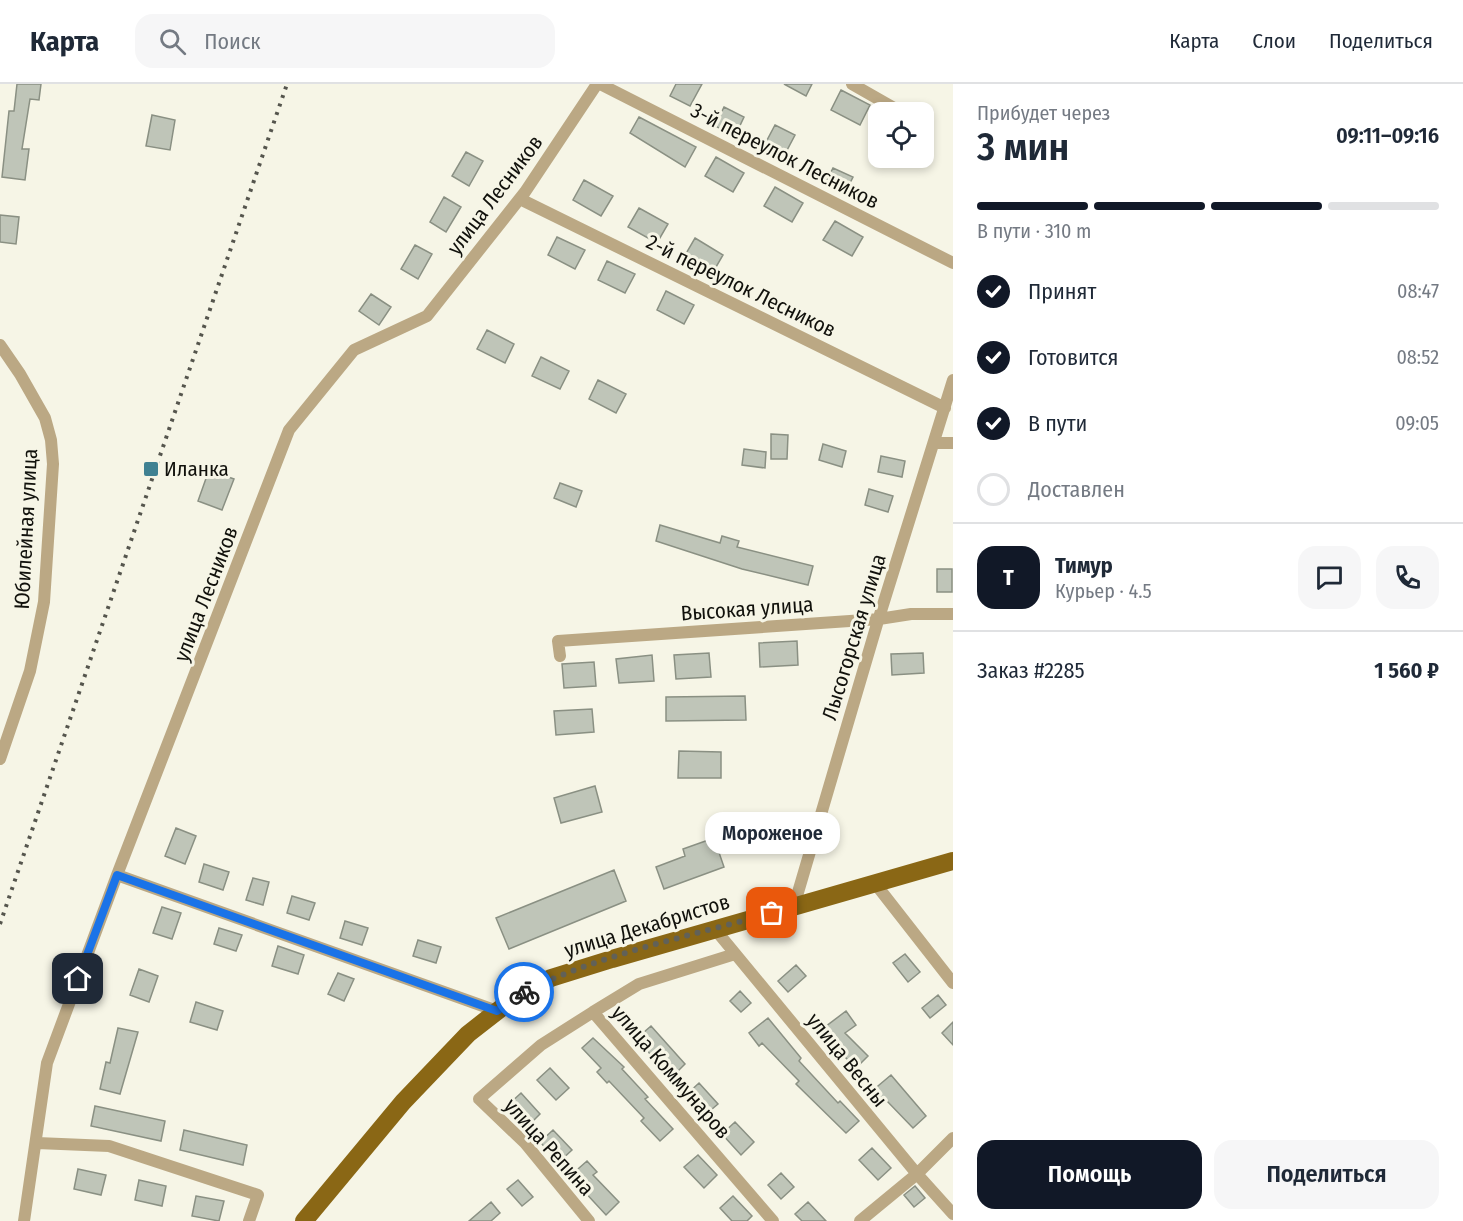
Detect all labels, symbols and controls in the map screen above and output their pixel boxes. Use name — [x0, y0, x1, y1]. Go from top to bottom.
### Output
search box — [135, 14, 555, 68]
text: Карта — [30, 25, 99, 58]
icon: search — [156, 25, 189, 58]
text: Поиск — [204, 28, 261, 55]
text: Карта — [1169, 28, 1219, 54]
text: Слои — [1252, 28, 1296, 54]
text: Поделиться — [1329, 28, 1433, 54]
street label: 3-й переулок Лесников — [687, 97, 883, 215]
text: Прибудет через — [977, 101, 1110, 125]
map controls — [868, 102, 934, 168]
button: locate — [868, 102, 934, 168]
text: 09:11–09:16 — [1336, 122, 1439, 149]
text: 3 мин — [977, 124, 1069, 170]
street label: улица Лесников — [442, 130, 548, 260]
text: В пути · 310 m — [977, 219, 1092, 243]
street label: 2-й переулок Лесников — [642, 229, 840, 343]
icon: check — [977, 275, 1010, 308]
text: Принят — [1028, 278, 1096, 305]
text: 08:47 — [1397, 279, 1439, 303]
icon: check — [977, 341, 1010, 374]
text: Готовится — [1028, 344, 1119, 371]
text: 08:52 — [1396, 345, 1439, 369]
icon: check — [977, 407, 1010, 440]
text: В пути — [1028, 410, 1087, 437]
text: 09:05 — [1395, 411, 1439, 435]
street label: Юбилейная улица — [9, 448, 43, 610]
place label: Иланка — [164, 456, 229, 482]
marker: Иланка — [142, 460, 160, 478]
text: Доставлен — [1028, 476, 1125, 503]
street label: улица Лесников — [168, 523, 244, 665]
button: chat — [1298, 546, 1361, 609]
button: phone — [1376, 546, 1439, 609]
street label: Лысогорская улица — [816, 551, 892, 723]
text: Тимур — [1055, 552, 1113, 579]
text: Т — [1003, 564, 1014, 591]
text: Курьер · 4.5 — [1055, 579, 1152, 603]
street label: Высокая улица — [680, 591, 814, 627]
text: Заказ #2285 — [977, 657, 1085, 684]
text: 1 560 ₽ — [1374, 657, 1439, 684]
callout: Мороженое — [704, 811, 840, 853]
text: Мороженое — [722, 821, 823, 845]
pin — [746, 887, 797, 938]
street label: улица Декабристов — [561, 889, 733, 963]
icon: bag — [755, 896, 788, 929]
pin — [52, 953, 103, 1004]
icon: home — [61, 962, 94, 995]
courier — [494, 962, 554, 1022]
icon: bike — [508, 976, 541, 1009]
street label: улица Коммунаров — [606, 1000, 736, 1144]
street label: улица Весны — [801, 1008, 893, 1112]
street label: улица Репина — [498, 1093, 600, 1201]
button: Помощь — [977, 1140, 1202, 1209]
button: Поделиться — [1214, 1140, 1439, 1209]

